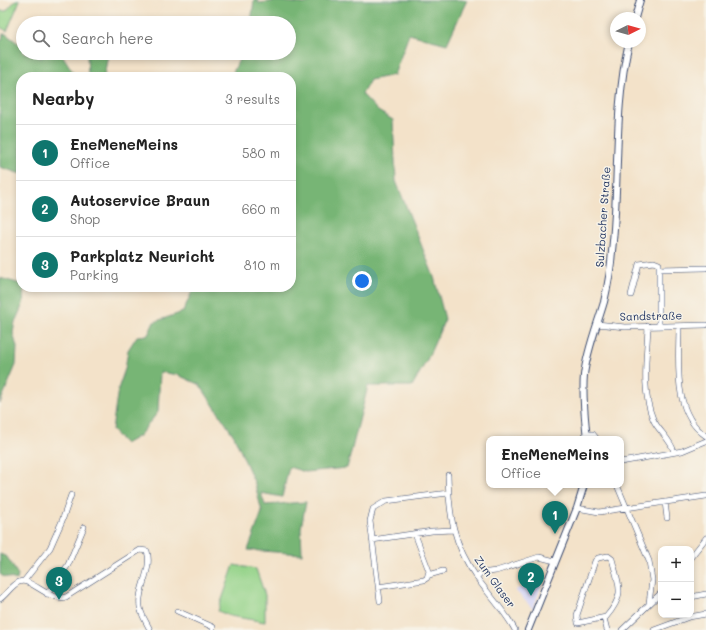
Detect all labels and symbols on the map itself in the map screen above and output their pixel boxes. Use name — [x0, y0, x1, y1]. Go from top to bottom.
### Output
north arrow — [610, 12, 646, 48]
street label: Sulzbacher Straße — [592, 166, 614, 268]
your location — [352, 271, 372, 291]
street label: Sandstraße — [620, 307, 683, 324]
pin: 1 — [542, 501, 568, 534]
street label: Zum Glaser — [471, 553, 519, 611]
pin: 2 — [518, 563, 544, 596]
pin: 3 — [46, 567, 72, 600]

